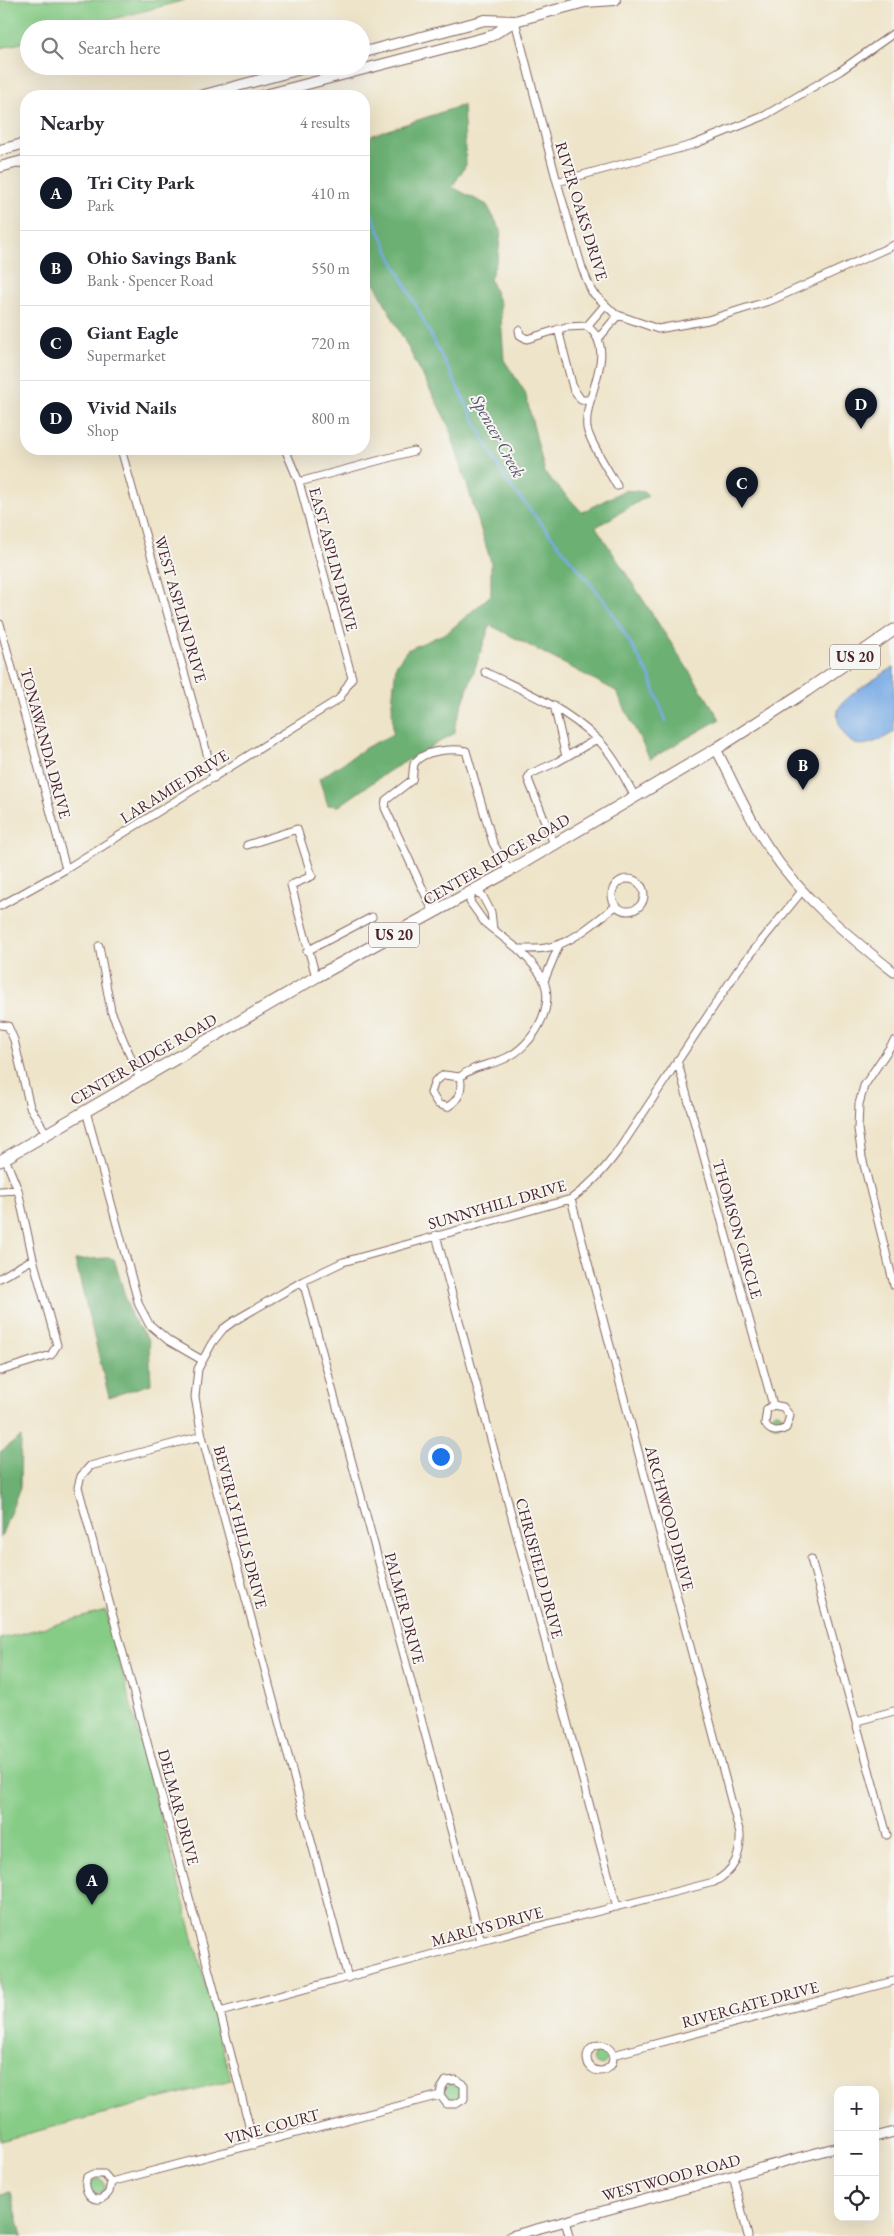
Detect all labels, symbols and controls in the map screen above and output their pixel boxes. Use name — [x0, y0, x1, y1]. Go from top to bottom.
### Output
search box — [20, 20, 370, 75]
icon: search — [38, 34, 66, 62]
text: Search here — [78, 35, 160, 60]
text: Nearby — [40, 109, 104, 136]
text: 4 results — [300, 112, 350, 133]
street label: RIVER OAKS DRIVE — [550, 139, 613, 283]
text: Tri City Park — [87, 170, 195, 195]
text: A — [50, 183, 62, 204]
text: 410 m — [311, 183, 350, 204]
text: Park — [87, 195, 114, 216]
text: Ohio Savings Bank — [87, 245, 237, 270]
text: B — [51, 258, 61, 279]
text: 550 m — [311, 258, 350, 279]
text: Bank · Spencer Road — [87, 270, 213, 291]
text: Giant Eagle — [87, 320, 178, 345]
text: C — [50, 333, 62, 354]
text: 720 m — [311, 333, 350, 354]
text: Supermarket — [87, 345, 166, 366]
pin: D — [845, 388, 877, 429]
water label: Spencer Creek — [465, 389, 531, 482]
text: Vivid Nails — [87, 395, 177, 420]
text: D — [50, 408, 62, 429]
text: 800 m — [311, 408, 350, 429]
text: Shop — [87, 420, 119, 441]
pin: C — [726, 467, 758, 508]
street label: EAST ASPLIN DRIVE — [304, 485, 363, 633]
street label: WEST ASPLIN DRIVE — [150, 533, 212, 685]
road number: US 20 — [830, 644, 880, 670]
street label: TONAWANDA DRIVE — [15, 666, 76, 821]
street label: LARAMIE DRIVE — [116, 745, 233, 828]
pin: B — [787, 749, 819, 790]
street label: CENTER RIDGE ROAD — [419, 809, 574, 910]
road number: US 20 — [369, 922, 419, 948]
street label: CENTER RIDGE ROAD — [66, 1009, 221, 1110]
street label: THOMSON CIRCLE — [708, 1157, 767, 1301]
street label: SUNNYHILL DRIVE — [426, 1175, 569, 1234]
street label: ARCHWOOD DRIVE — [640, 1442, 699, 1593]
street label: BEVERLY HILLS DRIVE — [209, 1443, 272, 1611]
your location — [428, 1444, 454, 1470]
street label: CHRISFIELD DRIVE — [511, 1496, 568, 1641]
street label: PALMER DRIVE — [380, 1550, 429, 1666]
street label: DELMAR DRIVE — [153, 1747, 204, 1867]
pin: A — [76, 1864, 108, 1905]
street label: MARLYS DRIVE — [429, 1901, 545, 1951]
street label: RIVERGATE DRIVE — [679, 1976, 821, 2033]
map controls — [834, 2086, 879, 2221]
button: + — [834, 2086, 879, 2131]
street label: VINE COURT — [223, 2104, 322, 2149]
button: − — [834, 2131, 879, 2176]
street label: WESTWOOD ROAD — [600, 2149, 743, 2206]
button: locate — [834, 2176, 879, 2221]

